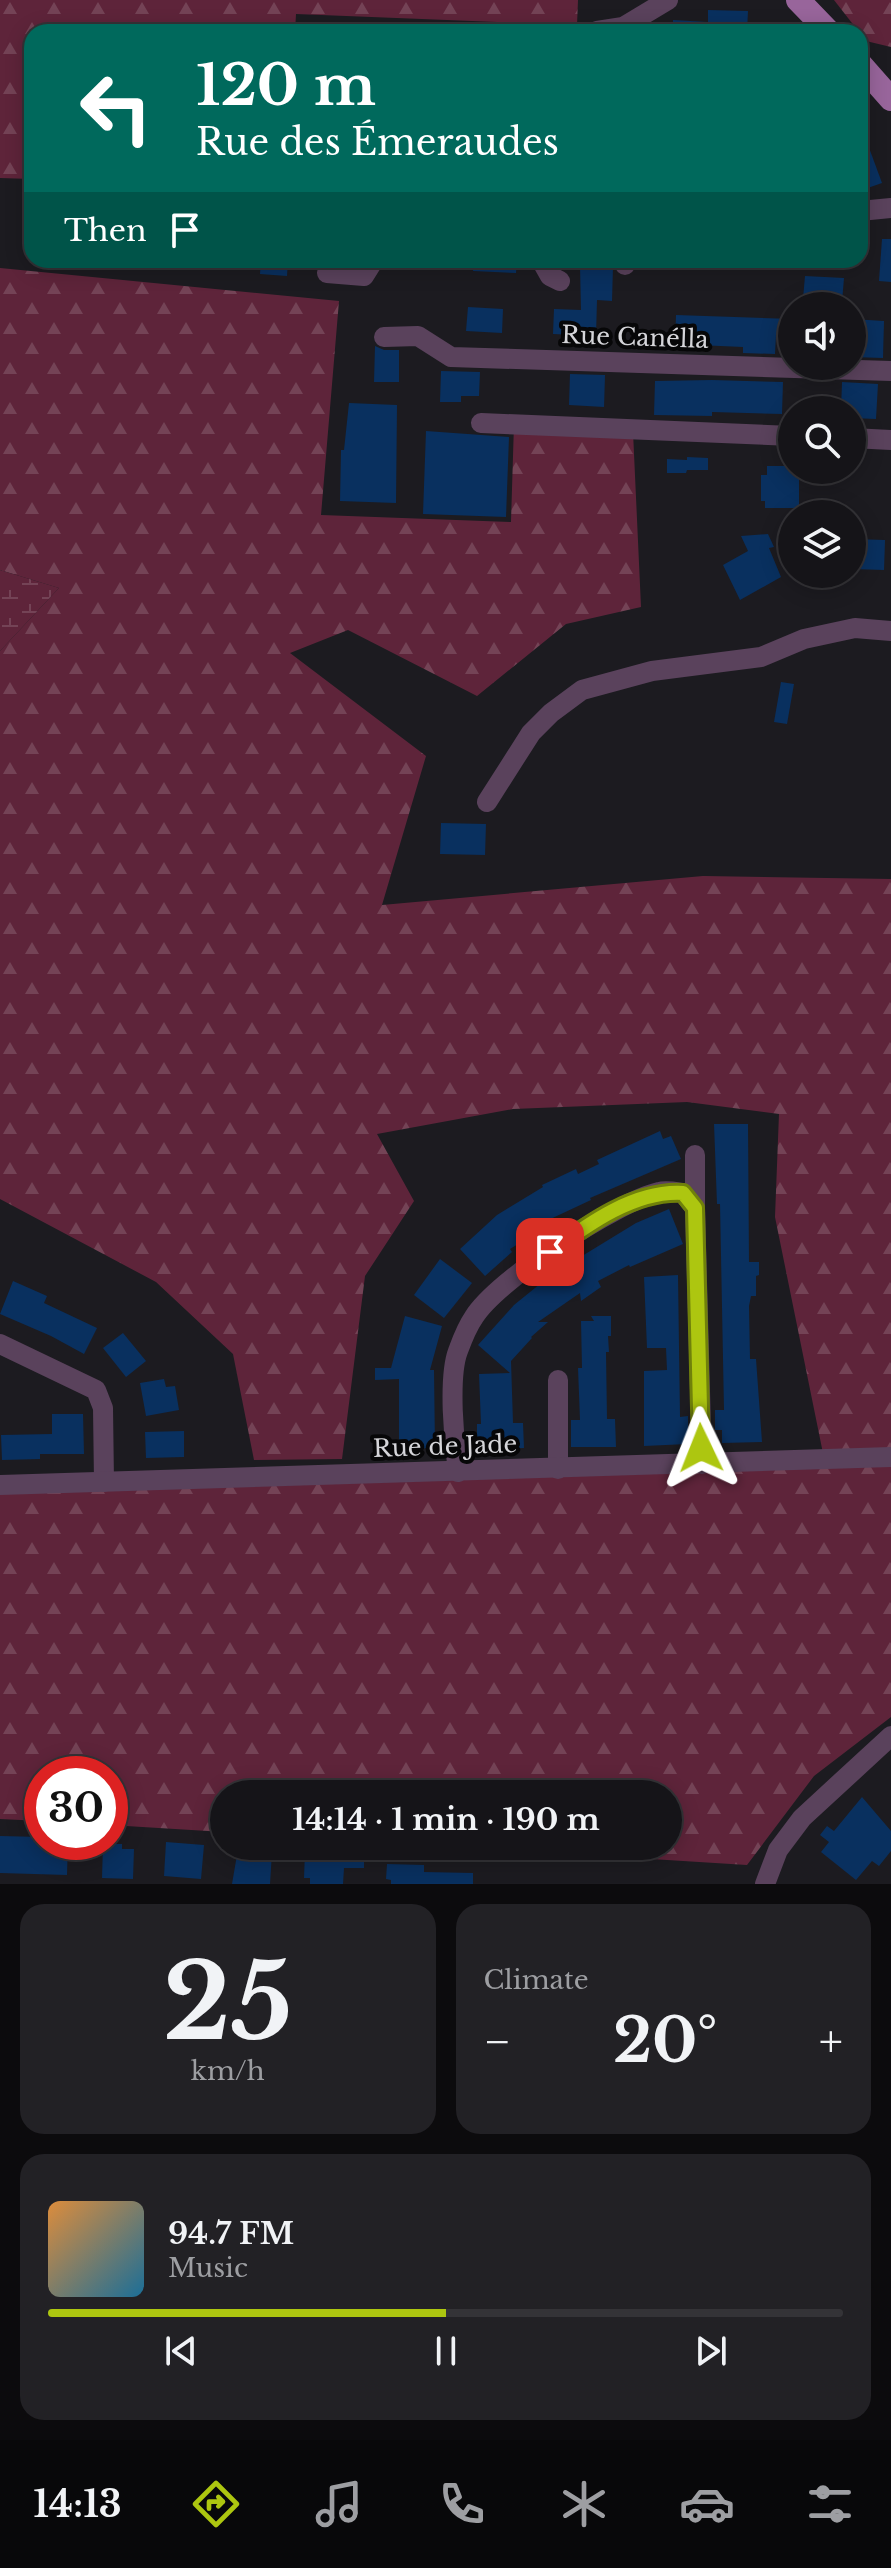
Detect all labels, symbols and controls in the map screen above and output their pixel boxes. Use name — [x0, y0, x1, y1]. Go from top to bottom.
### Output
text: 120 m — [196, 51, 376, 120]
icon: left — [64, 56, 168, 160]
text: Rue des Émeraudes — [196, 120, 559, 165]
icon: arrive — [163, 208, 207, 252]
text: Then — [64, 212, 147, 249]
map controls — [778, 292, 866, 588]
button: sound — [778, 292, 866, 380]
street label: Rue Canélla — [561, 320, 710, 354]
button: search — [778, 396, 866, 484]
button: layers — [778, 500, 866, 588]
pin — [516, 1218, 584, 1286]
icon: arrive — [528, 1230, 572, 1274]
position arrow — [659, 1406, 743, 1490]
street label: Rue de Jade — [372, 1429, 518, 1463]
speed limit sign: 30 — [24, 1756, 128, 1860]
text: 14:14 · 1 min · 190 m — [292, 1801, 600, 1838]
text: 25 — [163, 1938, 293, 2067]
text: Climate — [484, 1964, 589, 1996]
text: 20° — [613, 2004, 717, 2078]
text: − — [484, 2014, 511, 2069]
text: + — [819, 2014, 843, 2069]
text: km/h — [191, 2055, 265, 2087]
text: 94.7 FM — [168, 2215, 294, 2252]
text: Music — [168, 2252, 248, 2284]
icon: previous — [159, 2329, 203, 2373]
icon: pause — [424, 2329, 468, 2373]
icon: next — [689, 2329, 733, 2373]
icon: directions — [188, 2476, 244, 2532]
icon: music — [311, 2476, 367, 2532]
icon: phone — [434, 2476, 490, 2532]
icon: climate — [556, 2476, 612, 2532]
icon: car — [679, 2476, 735, 2532]
icon: filters — [802, 2476, 858, 2532]
text: 14:13 — [33, 2482, 122, 2527]

